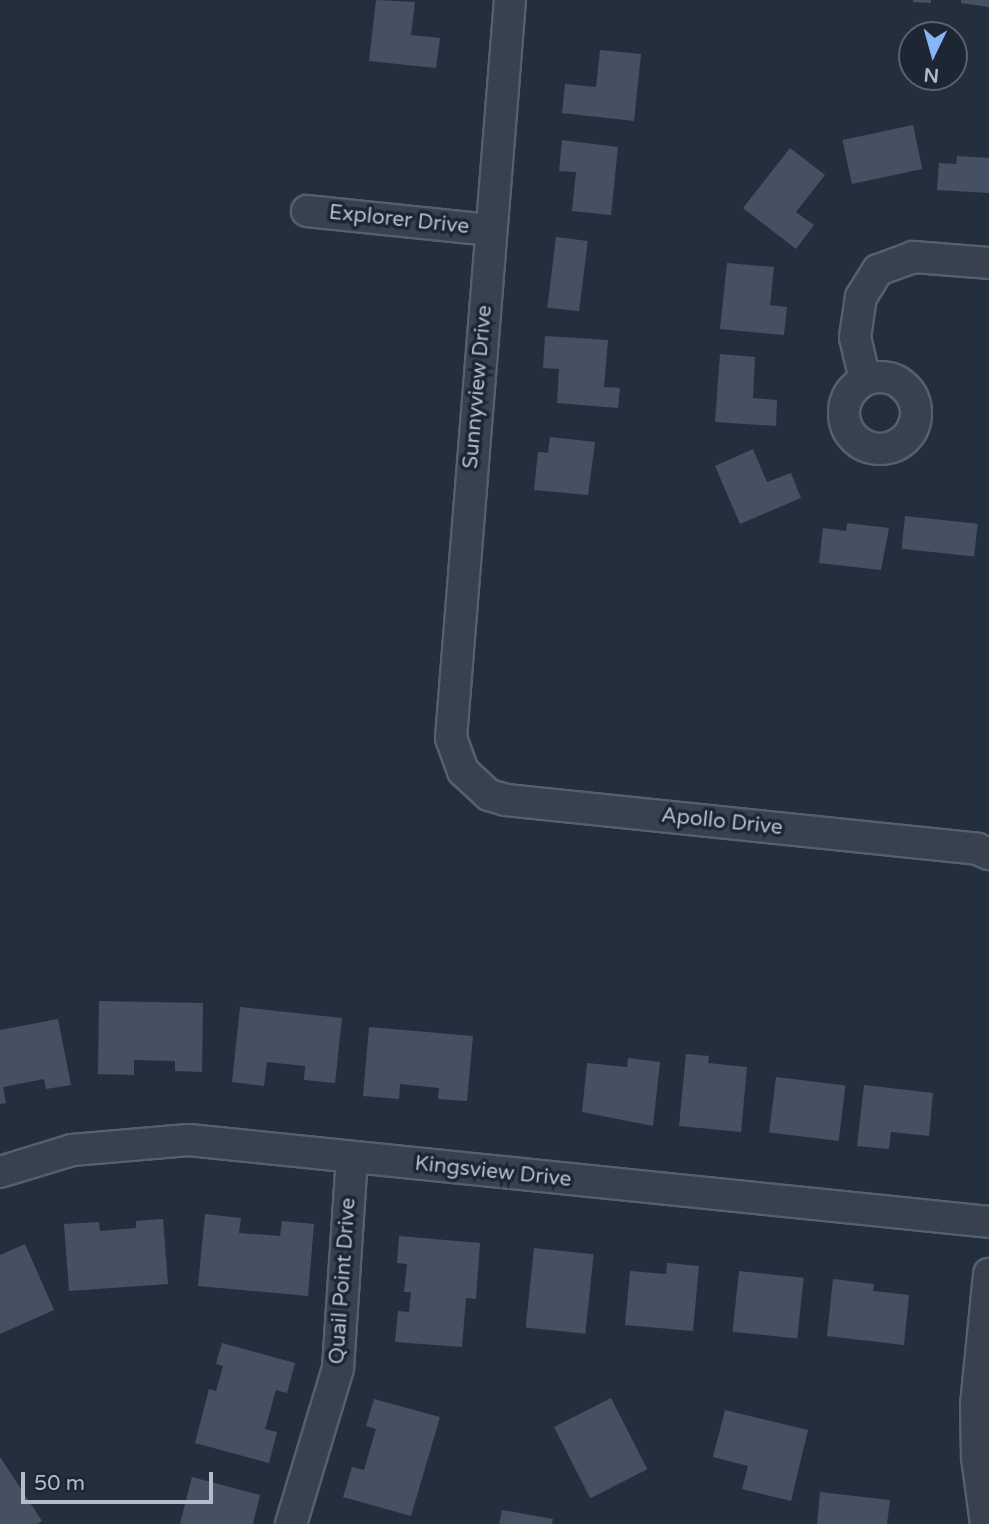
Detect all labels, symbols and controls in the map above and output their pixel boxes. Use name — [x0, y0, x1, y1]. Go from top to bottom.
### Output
north arrow — [898, 21, 968, 91]
text: N — [923, 63, 940, 87]
street label: Explorer Drive — [328, 200, 470, 240]
street label: Sunnyview Drive — [458, 304, 498, 470]
street label: Apollo Drive — [660, 803, 784, 841]
street label: Kingsview Drive — [413, 1151, 573, 1193]
street label: Quail Point Drive — [325, 1197, 361, 1365]
scale bar — [24, 1458, 217, 1502]
text: 50 m — [34, 1471, 85, 1496]

